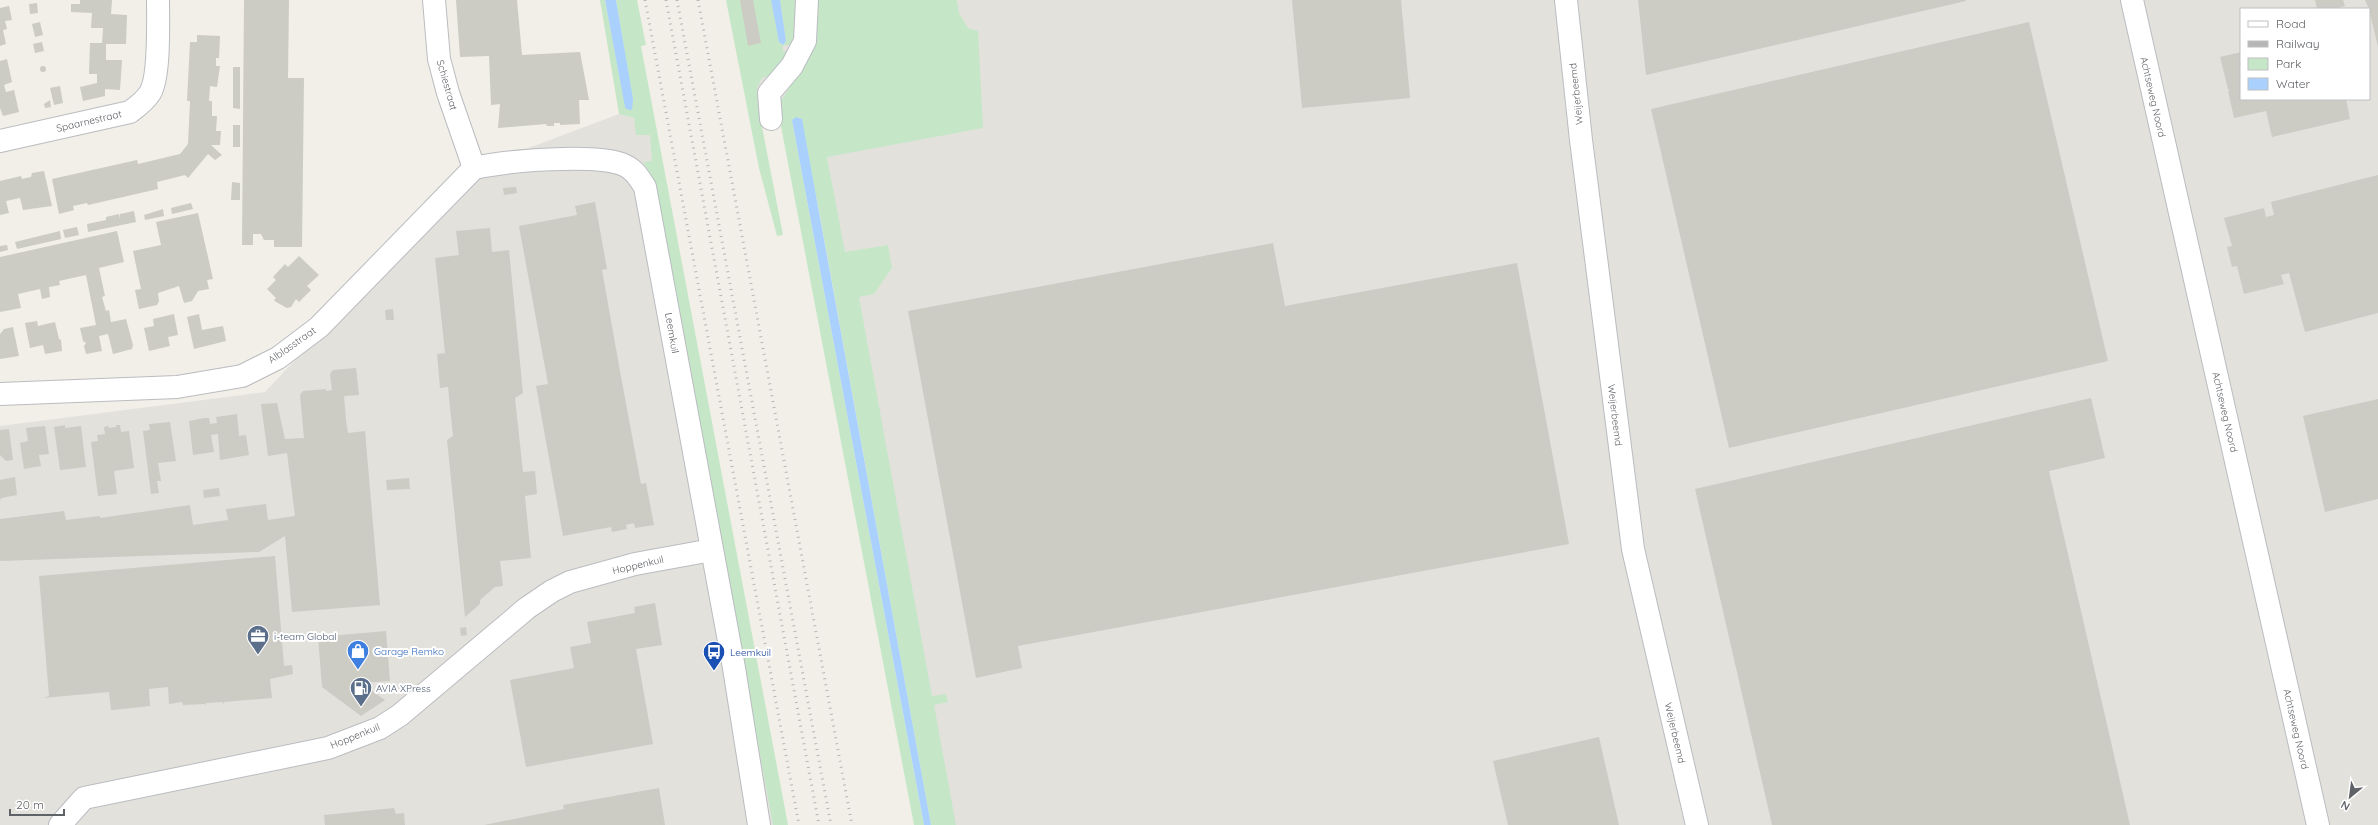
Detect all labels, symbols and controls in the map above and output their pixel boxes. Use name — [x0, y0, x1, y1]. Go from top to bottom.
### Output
legend — [2240, 8, 2370, 100]
text: Road — [2276, 16, 2306, 31]
text: Railway — [2276, 36, 2320, 51]
street label: Achtseweg Noord — [2137, 55, 2169, 139]
text: Park — [2276, 56, 2301, 71]
street label: Schiestraat — [434, 58, 461, 112]
street label: Weijerbeemd — [1566, 62, 1586, 126]
text: Water — [2276, 76, 2311, 91]
street label: Spaarnestraat — [55, 107, 123, 135]
street label: Leemkuil — [662, 312, 682, 354]
street label: Alblasstraat — [266, 323, 319, 366]
street label: Achtseweg Noord — [2209, 370, 2241, 454]
street label: Weijerbeemd — [1605, 383, 1625, 447]
street label: Hoppenkuil — [611, 553, 665, 577]
office icon: i-team Global — [245, 623, 271, 656]
place label: i-team Global — [274, 630, 337, 643]
shop icon: Garage Remko — [345, 638, 371, 671]
bus stop icon: Leemkuil — [701, 639, 727, 672]
place label: Garage Remko — [374, 645, 444, 658]
place label: Leemkuil — [730, 646, 771, 659]
fuel station icon: AVIA XPress — [348, 675, 374, 708]
place label: AVIA XPress — [376, 682, 431, 695]
street label: Achtseweg Noord — [2280, 687, 2312, 771]
street label: Weijerbeemd — [1662, 701, 1688, 765]
street label: Hoppenkuil — [328, 720, 382, 752]
north arrow — [2330, 777, 2370, 817]
scale bar — [10, 791, 64, 817]
text: 20 m — [16, 797, 44, 812]
text: N — [2338, 798, 2352, 814]

